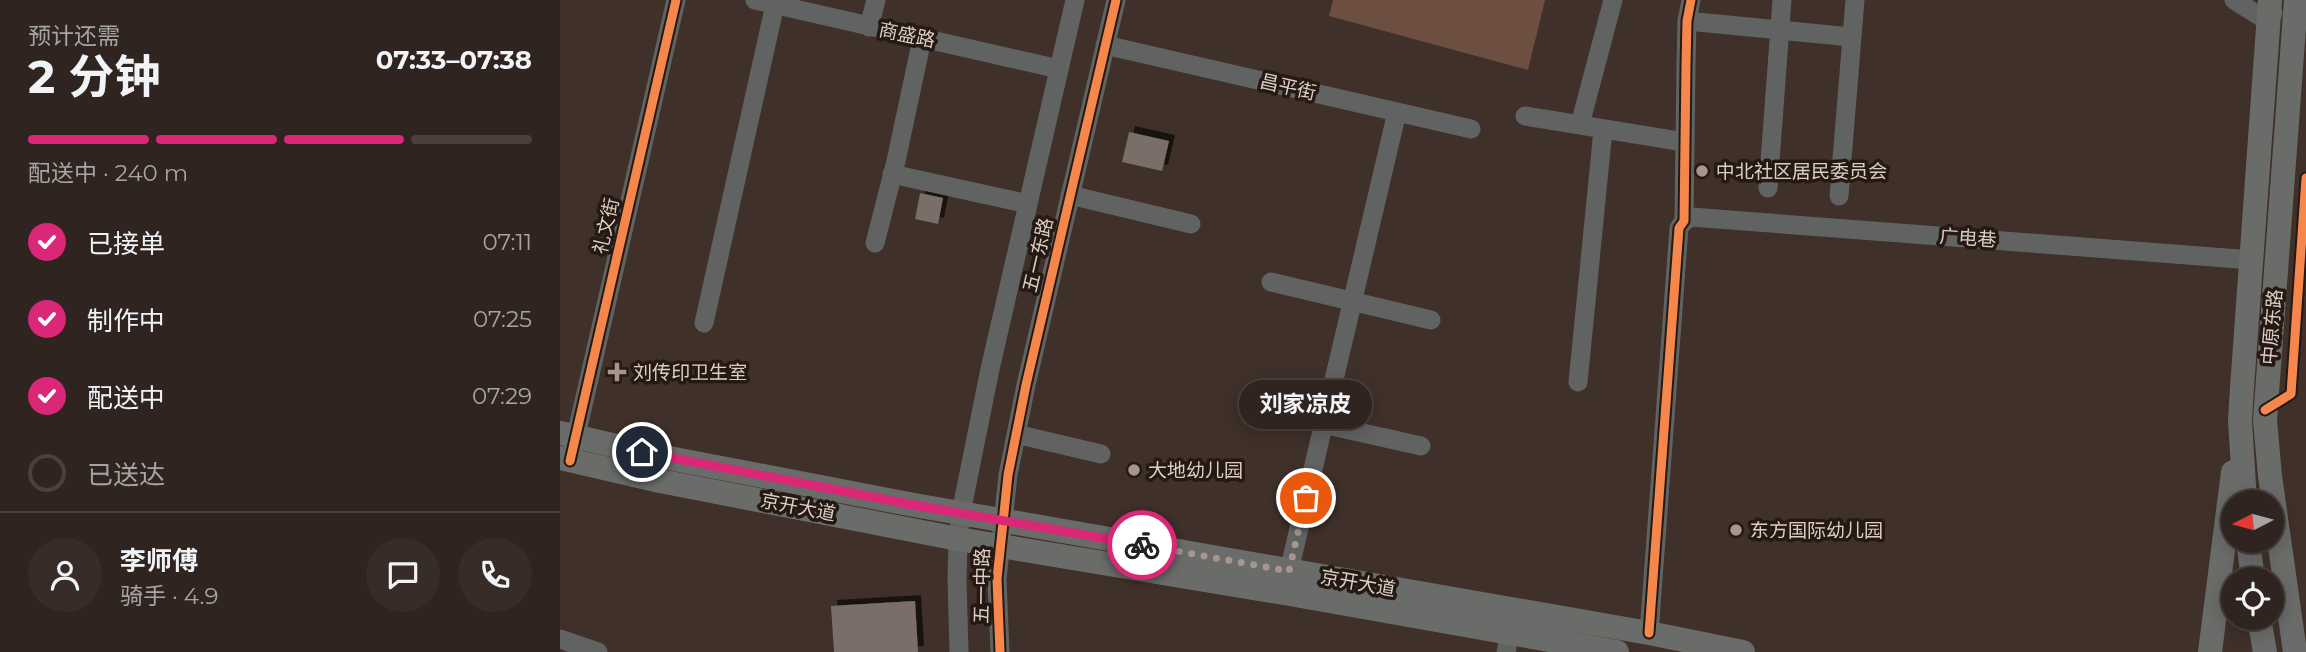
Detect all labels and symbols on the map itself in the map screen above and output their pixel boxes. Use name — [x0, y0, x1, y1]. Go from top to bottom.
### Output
street label: 商盛路 — [877, 18, 937, 52]
street label: 昌平街 — [1258, 69, 1318, 105]
place label: 中北社区居民委员会 — [1716, 160, 1887, 183]
marker: 中北社区居民委员会 — [1694, 163, 1710, 179]
street label: 礼文街 — [588, 196, 624, 256]
street label: 五一东路 — [1018, 215, 1058, 295]
street label: 广电巷 — [1939, 225, 1997, 251]
street label: 中原东路 — [2257, 288, 2287, 366]
place label: 刘传印卫生室 — [633, 361, 747, 384]
marker: 刘传印卫生室 — [607, 362, 627, 382]
callout: 刘家凉皮 — [1240, 379, 1372, 428]
pin — [612, 422, 672, 482]
place label: 大地幼儿园 — [1148, 459, 1243, 482]
marker: 大地幼儿园 — [1126, 462, 1142, 478]
pin — [1276, 468, 1336, 528]
street label: 京开大道 — [758, 488, 838, 526]
north arrow — [2221, 490, 2284, 553]
courier — [1107, 510, 1177, 580]
place label: 东方国际幼儿园 — [1750, 519, 1883, 542]
marker: 东方国际幼儿园 — [1728, 522, 1744, 538]
street label: 五一中路 — [970, 548, 994, 624]
street label: 京开大道 — [1319, 565, 1397, 601]

